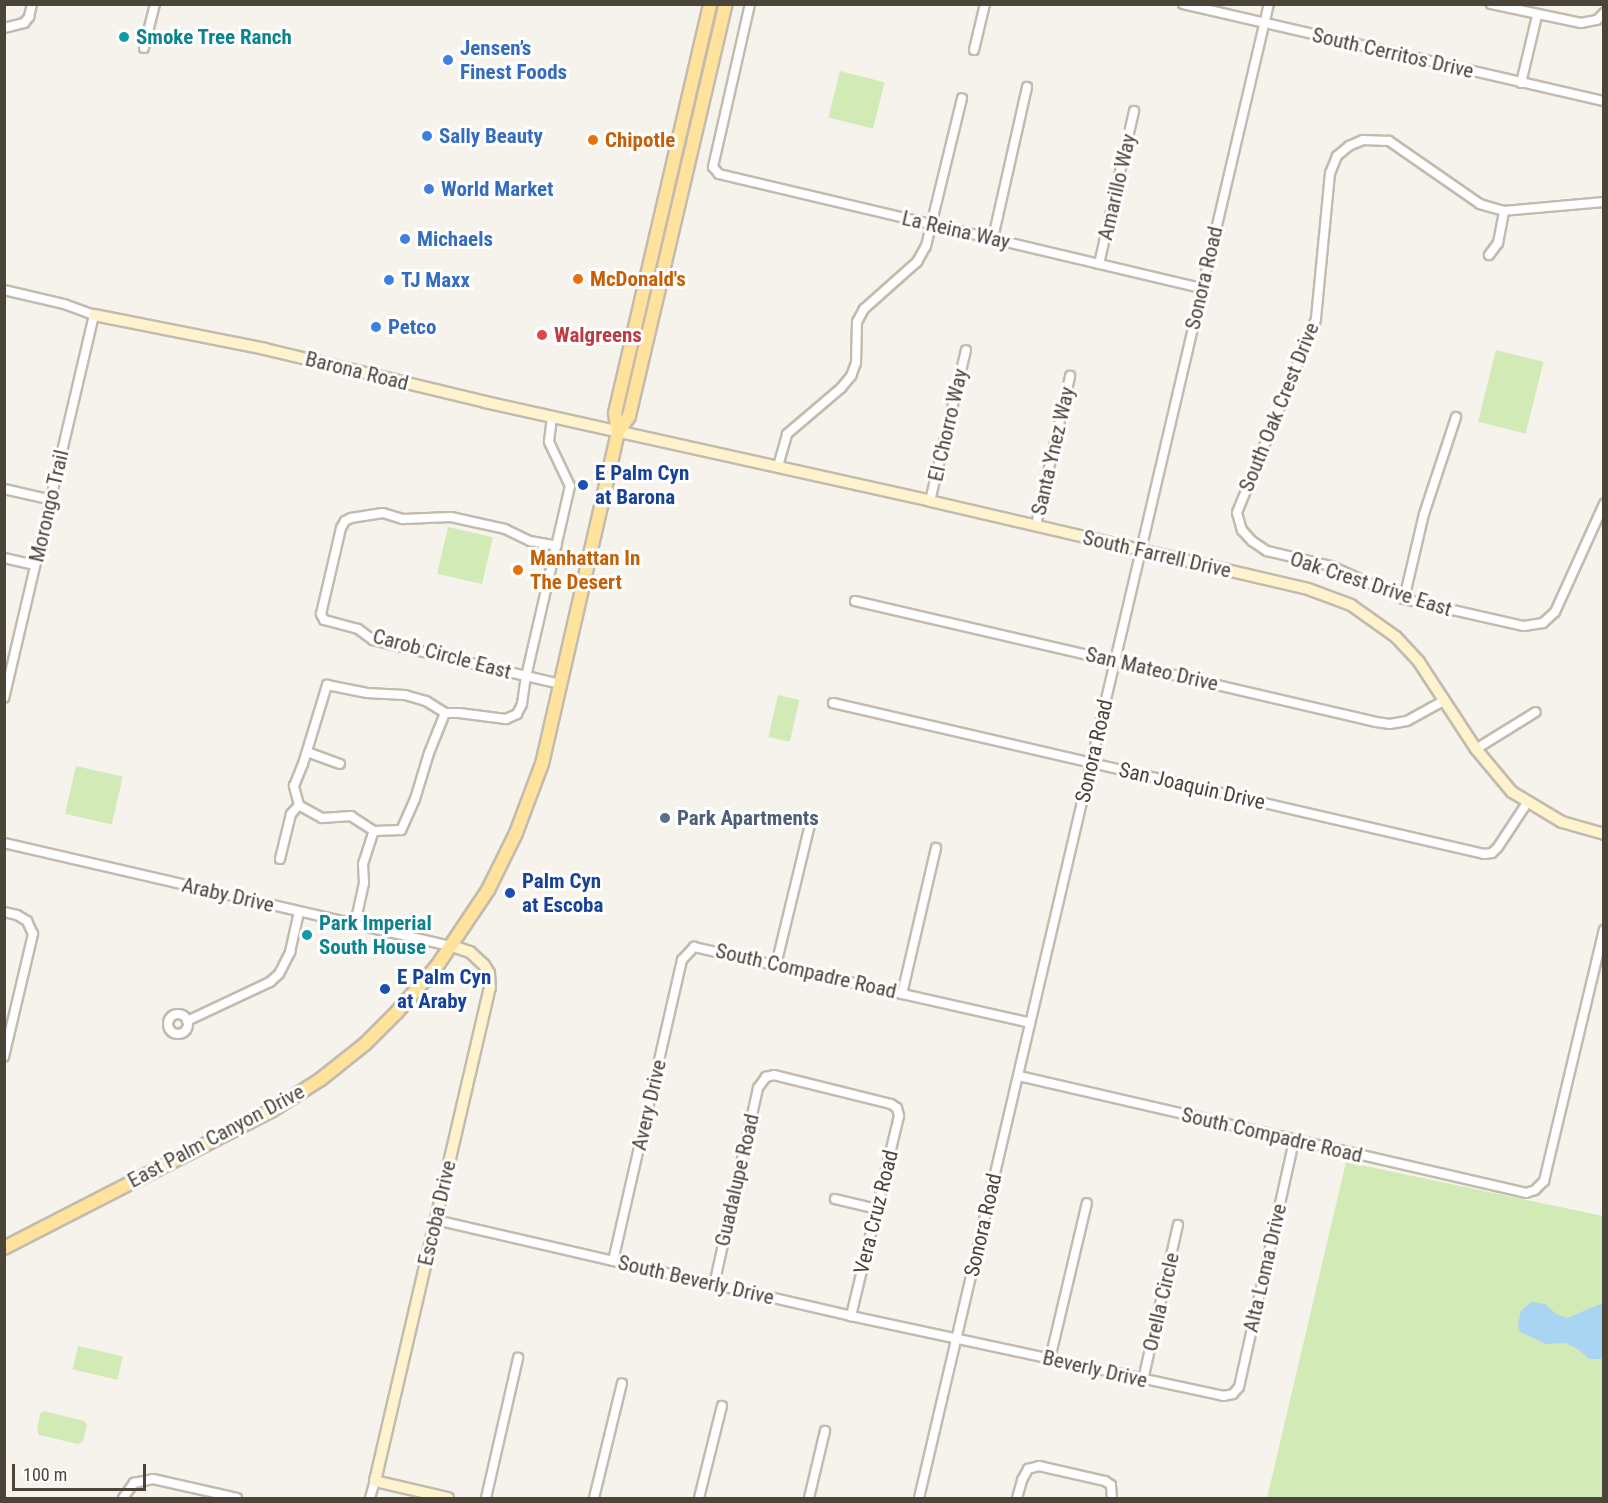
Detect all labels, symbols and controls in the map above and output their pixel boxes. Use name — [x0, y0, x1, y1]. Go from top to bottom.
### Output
street label: South Cerritos Drive — [1310, 22, 1476, 84]
place label: Smoke Tree Ranch — [136, 24, 292, 50]
marker: Smoke Tree Ranch — [117, 30, 131, 44]
place label: Jensen’s Finest Foods — [460, 35, 567, 85]
marker: Jensen’s Finest Foods — [441, 53, 455, 67]
place label: Sally Beauty — [439, 123, 543, 149]
place label: Chipotle — [605, 127, 675, 153]
marker: Sally Beauty — [420, 129, 434, 143]
street label: Amarillo Way — [1093, 131, 1141, 243]
marker: Chipotle — [586, 133, 600, 147]
place label: World Market — [441, 176, 553, 202]
marker: World Market — [422, 182, 436, 196]
street label: La Reina Way — [900, 205, 1012, 255]
street label: Sonora Road — [1180, 224, 1228, 332]
place label: Michaels — [417, 226, 493, 252]
marker: Michaels — [398, 232, 412, 246]
place label: McDonald's — [590, 266, 686, 292]
place label: TJ Maxx — [401, 267, 470, 293]
marker: McDonald's — [571, 272, 585, 286]
marker: TJ Maxx — [382, 273, 396, 287]
place label: Petco — [388, 314, 436, 340]
street label: South Oak Crest Drive — [1234, 319, 1324, 495]
marker: Petco — [369, 320, 383, 334]
place label: Walgreens — [554, 322, 642, 348]
marker: Walgreens — [535, 328, 549, 342]
street label: Barona Road — [303, 346, 411, 396]
street label: El Chorro Way — [923, 366, 973, 484]
street label: Santa Ynez Way — [1026, 384, 1080, 518]
street label: Morongo Trail — [24, 447, 74, 565]
place label: E Palm Cyn at Barona — [595, 460, 689, 510]
marker: E Palm Cyn at Barona — [576, 478, 590, 492]
street label: South Farrell Drive — [1080, 525, 1234, 583]
place label: Manhattan In The Desert — [530, 545, 640, 595]
street label: Oak Crest Drive East — [1287, 546, 1455, 622]
marker: Manhattan In The Desert — [511, 563, 525, 577]
street label: Carob Circle East — [370, 623, 514, 685]
street label: San Mateo Drive — [1083, 642, 1221, 696]
street label: Sonora Road — [1070, 697, 1118, 805]
street label: San Joaquin Drive — [1117, 757, 1267, 815]
place label: Park Apartments — [677, 805, 819, 831]
marker: Park Apartments — [658, 811, 672, 825]
place label: Palm Cyn at Escoba — [522, 868, 603, 918]
street label: Araby Drive — [179, 872, 277, 918]
marker: Palm Cyn at Escoba — [503, 886, 517, 900]
place label: Park Imperial South House — [319, 910, 432, 960]
marker: Park Imperial South House — [300, 928, 314, 942]
street label: South Compadre Road — [713, 938, 899, 1004]
place label: E Palm Cyn at Araby — [397, 964, 491, 1014]
marker: E Palm Cyn at Araby — [378, 982, 392, 996]
street label: Avery Drive — [626, 1057, 672, 1153]
street label: East Palm Canyon Drive — [123, 1079, 309, 1193]
street label: South Compadre Road — [1179, 1102, 1365, 1168]
street label: Guadalupe Road — [710, 1111, 764, 1249]
street label: Vera Cruz Road — [848, 1147, 904, 1277]
street label: Escoba Drive — [413, 1158, 461, 1268]
street label: Sonora Road — [959, 1171, 1007, 1279]
street label: Alta Loma Drive — [1238, 1201, 1292, 1335]
street label: South Beverly Drive — [616, 1250, 776, 1310]
street label: Orella Circle — [1137, 1250, 1185, 1354]
street label: Beverly Drive — [1040, 1345, 1150, 1393]
scale bar — [15, 1452, 148, 1490]
text: 100 m — [23, 1464, 67, 1485]

